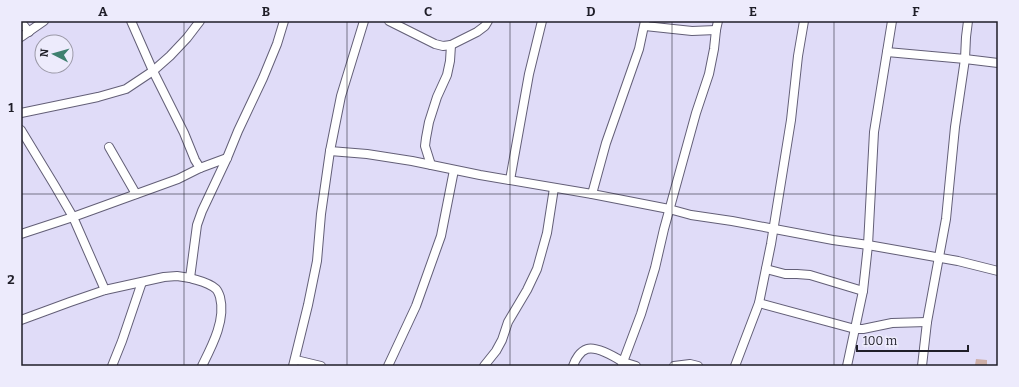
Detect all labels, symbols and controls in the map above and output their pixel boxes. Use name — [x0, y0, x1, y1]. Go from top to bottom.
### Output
text: A — [98, 4, 108, 19]
text: B — [262, 4, 270, 19]
text: C — [424, 4, 432, 19]
text: D — [586, 4, 596, 19]
text: E — [749, 4, 757, 19]
text: F — [912, 4, 920, 19]
north arrow — [34, 34, 74, 74]
text: N — [38, 48, 52, 58]
text: 1 — [8, 100, 14, 115]
text: 2 — [7, 272, 15, 287]
scale bar — [857, 327, 968, 353]
text: 100 m — [863, 334, 898, 348]

